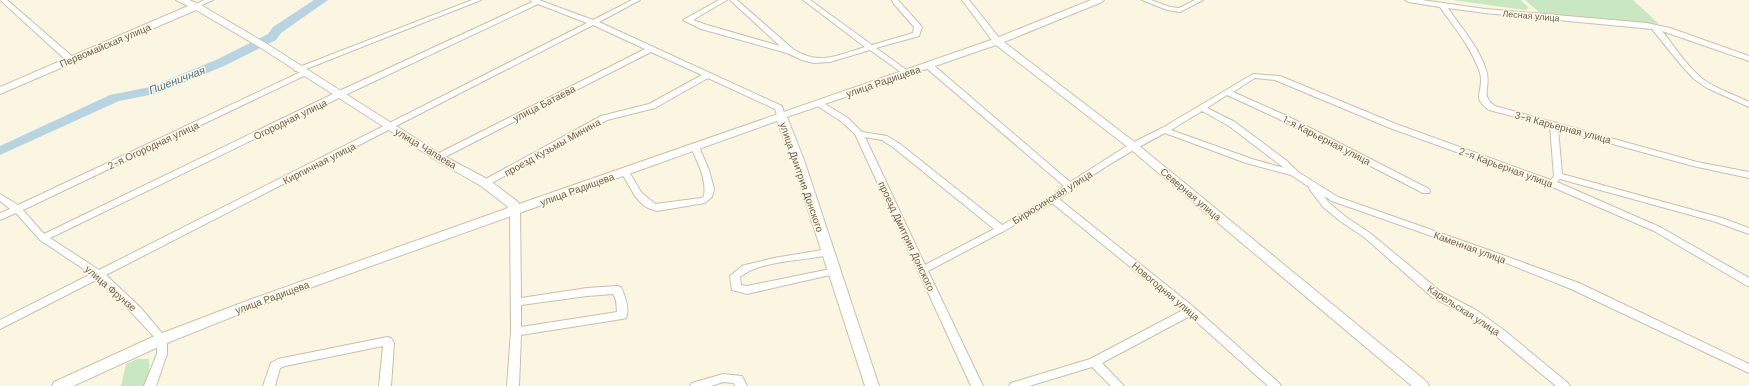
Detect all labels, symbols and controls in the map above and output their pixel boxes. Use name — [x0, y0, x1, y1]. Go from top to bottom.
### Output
street label: Лесная улица — [1502, 8, 1560, 24]
street label: Первомайская улица — [58, 20, 153, 71]
water label: Пшеничная — [147, 63, 207, 97]
street label: улица Радищева — [844, 63, 923, 100]
street label: улица Батаева — [511, 82, 578, 125]
street label: Огородная улица — [251, 96, 329, 143]
street label: 3-я Карьерная улица — [1513, 108, 1613, 147]
street label: 1-я Карьерная улица — [1281, 113, 1373, 168]
street label: проезд Кузьмы Минина — [502, 115, 603, 179]
street label: 2-я Огородная улица — [105, 118, 201, 172]
street label: улица Дмитрия Донского — [777, 121, 827, 234]
street label: улица Чапаева — [393, 125, 459, 172]
street label: Кирпичная улица — [281, 139, 358, 187]
street label: 2-я Карьерная улица — [1457, 144, 1555, 191]
street label: Северная улица — [1157, 165, 1224, 224]
street label: Бирюсинская улица — [1010, 167, 1095, 227]
street label: улица Радищева — [538, 170, 616, 209]
street label: проезд Дмитрия Донского — [875, 179, 938, 294]
street label: Каменная улица — [1432, 228, 1508, 267]
street label: Новогодняя улица — [1129, 259, 1203, 324]
street label: улица Фрунзе — [82, 263, 139, 314]
street label: улица Радищева — [233, 278, 311, 317]
street label: Карельская улица — [1425, 282, 1503, 339]

